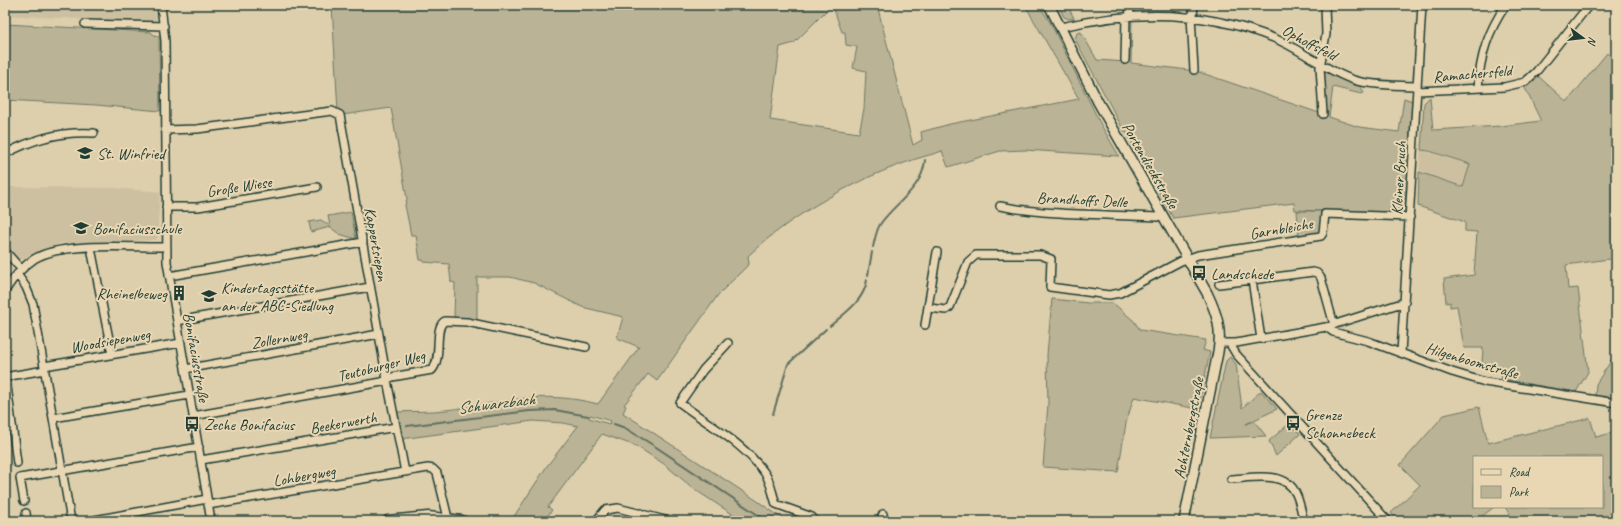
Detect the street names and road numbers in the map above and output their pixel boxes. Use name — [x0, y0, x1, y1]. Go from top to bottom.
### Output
street label: Ophoffsfeld — [1279, 20, 1343, 67]
street label: Ramachersfeld — [1432, 60, 1515, 87]
street label: Portendieckstraße — [1117, 119, 1184, 214]
street label: Kleiner Bruch — [1387, 140, 1411, 215]
street label: Große Wiese — [205, 172, 275, 202]
street label: Brandhoffs Delle — [1037, 188, 1129, 212]
street label: Kappertsiepen — [360, 206, 392, 284]
street label: Garnbleiche — [1248, 213, 1316, 244]
street label: Bonifaciusstraße — [178, 311, 214, 405]
street label: Woodsiepenweg — [69, 324, 153, 358]
street label: Zollernweg — [250, 324, 310, 354]
street label: Hilgenboomstraße — [1423, 338, 1522, 384]
street label: Teutoburger Weg — [335, 345, 428, 387]
street label: Achternbergstraße — [1169, 374, 1209, 480]
street label: Beekerwerth — [308, 407, 379, 439]
street label: Lohbergweg — [272, 460, 338, 491]

